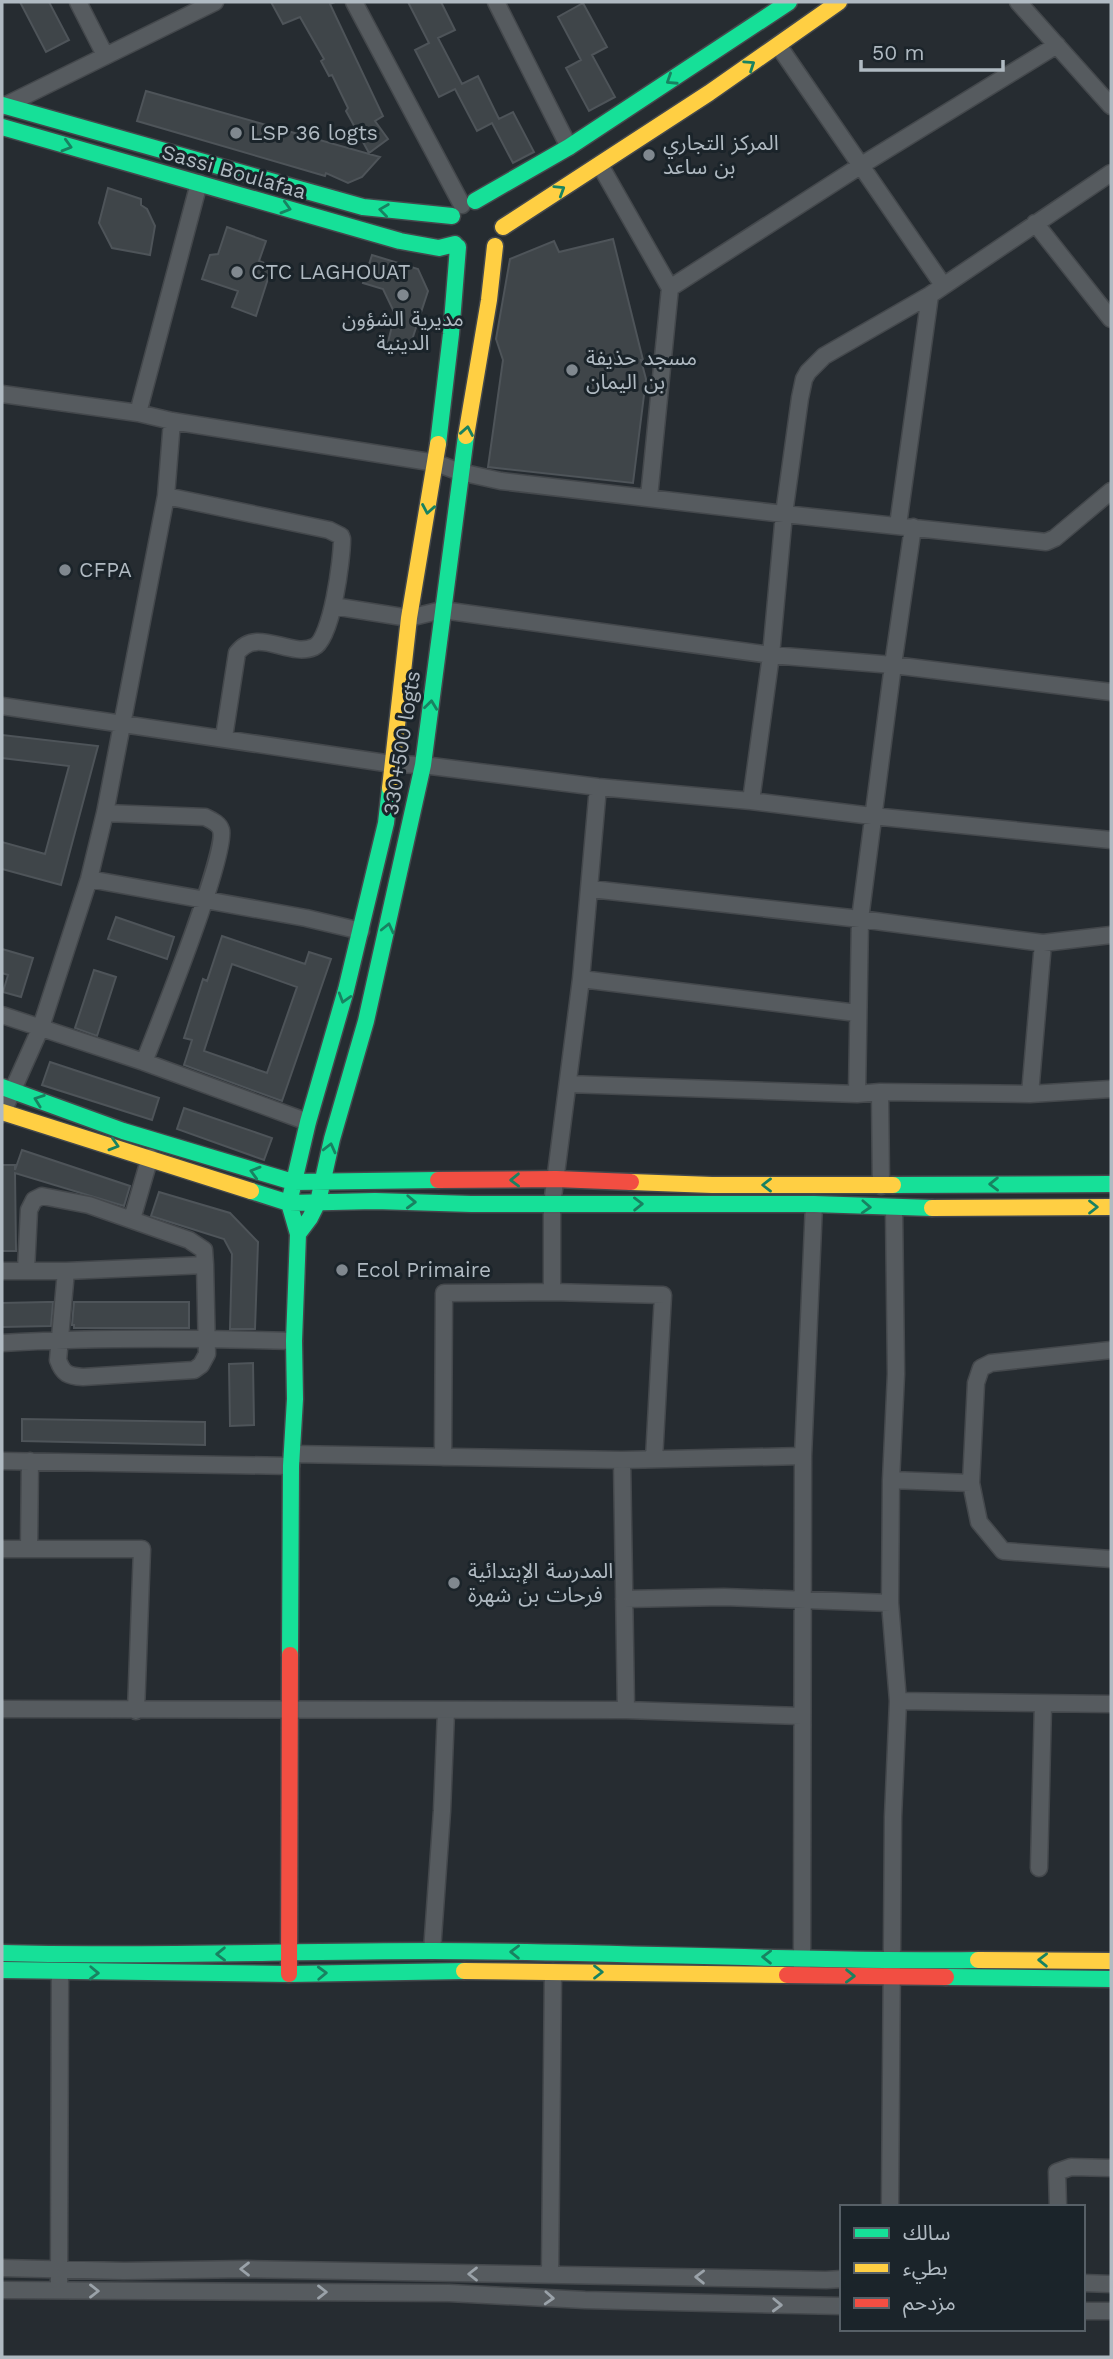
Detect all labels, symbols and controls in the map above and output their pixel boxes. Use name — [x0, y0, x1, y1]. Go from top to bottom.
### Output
scale bar — [861, 28, 1003, 72]
text: 50 m — [872, 40, 924, 65]
one-way arrow — [742, 61, 755, 73]
one-way arrow — [666, 72, 679, 84]
place label: LSP 36 logts — [250, 120, 378, 145]
marker: LSP 36 logts — [228, 125, 244, 141]
place label: المركز التجاري بن ساعد — [663, 130, 779, 179]
one-way arrow — [61, 137, 73, 152]
street label: Sassi Boulafaa — [159, 139, 309, 204]
marker: المركز التجاري بن ساعد — [641, 147, 657, 163]
one-way arrow — [553, 186, 566, 199]
one-way arrow — [280, 200, 292, 215]
one-way arrow — [378, 203, 390, 218]
place label: CTC LAGHOUAT — [251, 259, 411, 284]
marker: CTC LAGHOUAT — [229, 264, 245, 280]
marker: مديرية الشؤون الدينية — [395, 287, 411, 303]
place label: مديرية الشؤون الدينية — [342, 306, 464, 355]
place label: مسجد حذيفة بن اليمان — [586, 345, 697, 394]
marker: مسجد حذيفة بن اليمان — [564, 362, 580, 378]
one-way arrow — [459, 425, 474, 437]
one-way arrow — [422, 503, 437, 515]
place label: CFPA — [79, 557, 132, 582]
marker: CFPA — [57, 562, 73, 578]
street label: 330+500 logts — [378, 669, 425, 817]
one-way arrow — [423, 699, 438, 711]
one-way arrow — [379, 922, 394, 934]
one-way arrow — [337, 992, 352, 1004]
one-way arrow — [33, 1094, 45, 1108]
one-way arrow — [108, 1137, 120, 1152]
one-way arrow — [322, 1142, 336, 1154]
one-way arrow — [249, 1165, 261, 1180]
one-way arrow — [509, 1173, 520, 1188]
one-way arrow — [988, 1176, 999, 1191]
one-way arrow — [761, 1177, 771, 1193]
one-way arrow — [406, 1195, 417, 1210]
one-way arrow — [634, 1196, 644, 1212]
one-way arrow — [861, 1199, 872, 1214]
one-way arrow — [1088, 1199, 1099, 1215]
place label: Ecol Primaire — [356, 1257, 491, 1282]
marker: Ecol Primaire — [334, 1262, 350, 1278]
place label: المدرسة الإبتدائية فرحات بن شهرة — [468, 1558, 613, 1607]
marker: المدرسة الإبتدائية فرحات بن شهرة — [446, 1575, 462, 1591]
one-way arrow — [509, 1944, 519, 1960]
one-way arrow — [215, 1946, 226, 1961]
one-way arrow — [761, 1950, 772, 1965]
one-way arrow — [1037, 1952, 1048, 1968]
one-way arrow — [89, 1965, 100, 1980]
one-way arrow — [317, 1965, 328, 1980]
one-way arrow — [593, 1965, 604, 1980]
one-way arrow — [845, 1968, 856, 1983]
legend — [840, 2205, 1085, 2331]
text: سالك — [903, 2220, 950, 2245]
text: بطيء — [903, 2255, 948, 2284]
one-way arrow — [239, 2261, 250, 2277]
one-way arrow — [467, 2266, 478, 2281]
one-way arrow — [694, 2270, 705, 2285]
one-way arrow — [90, 2283, 100, 2299]
one-way arrow — [317, 2284, 328, 2300]
text: مزدحم — [903, 2290, 956, 2318]
one-way arrow — [544, 2291, 555, 2306]
one-way arrow — [771, 2297, 782, 2312]

